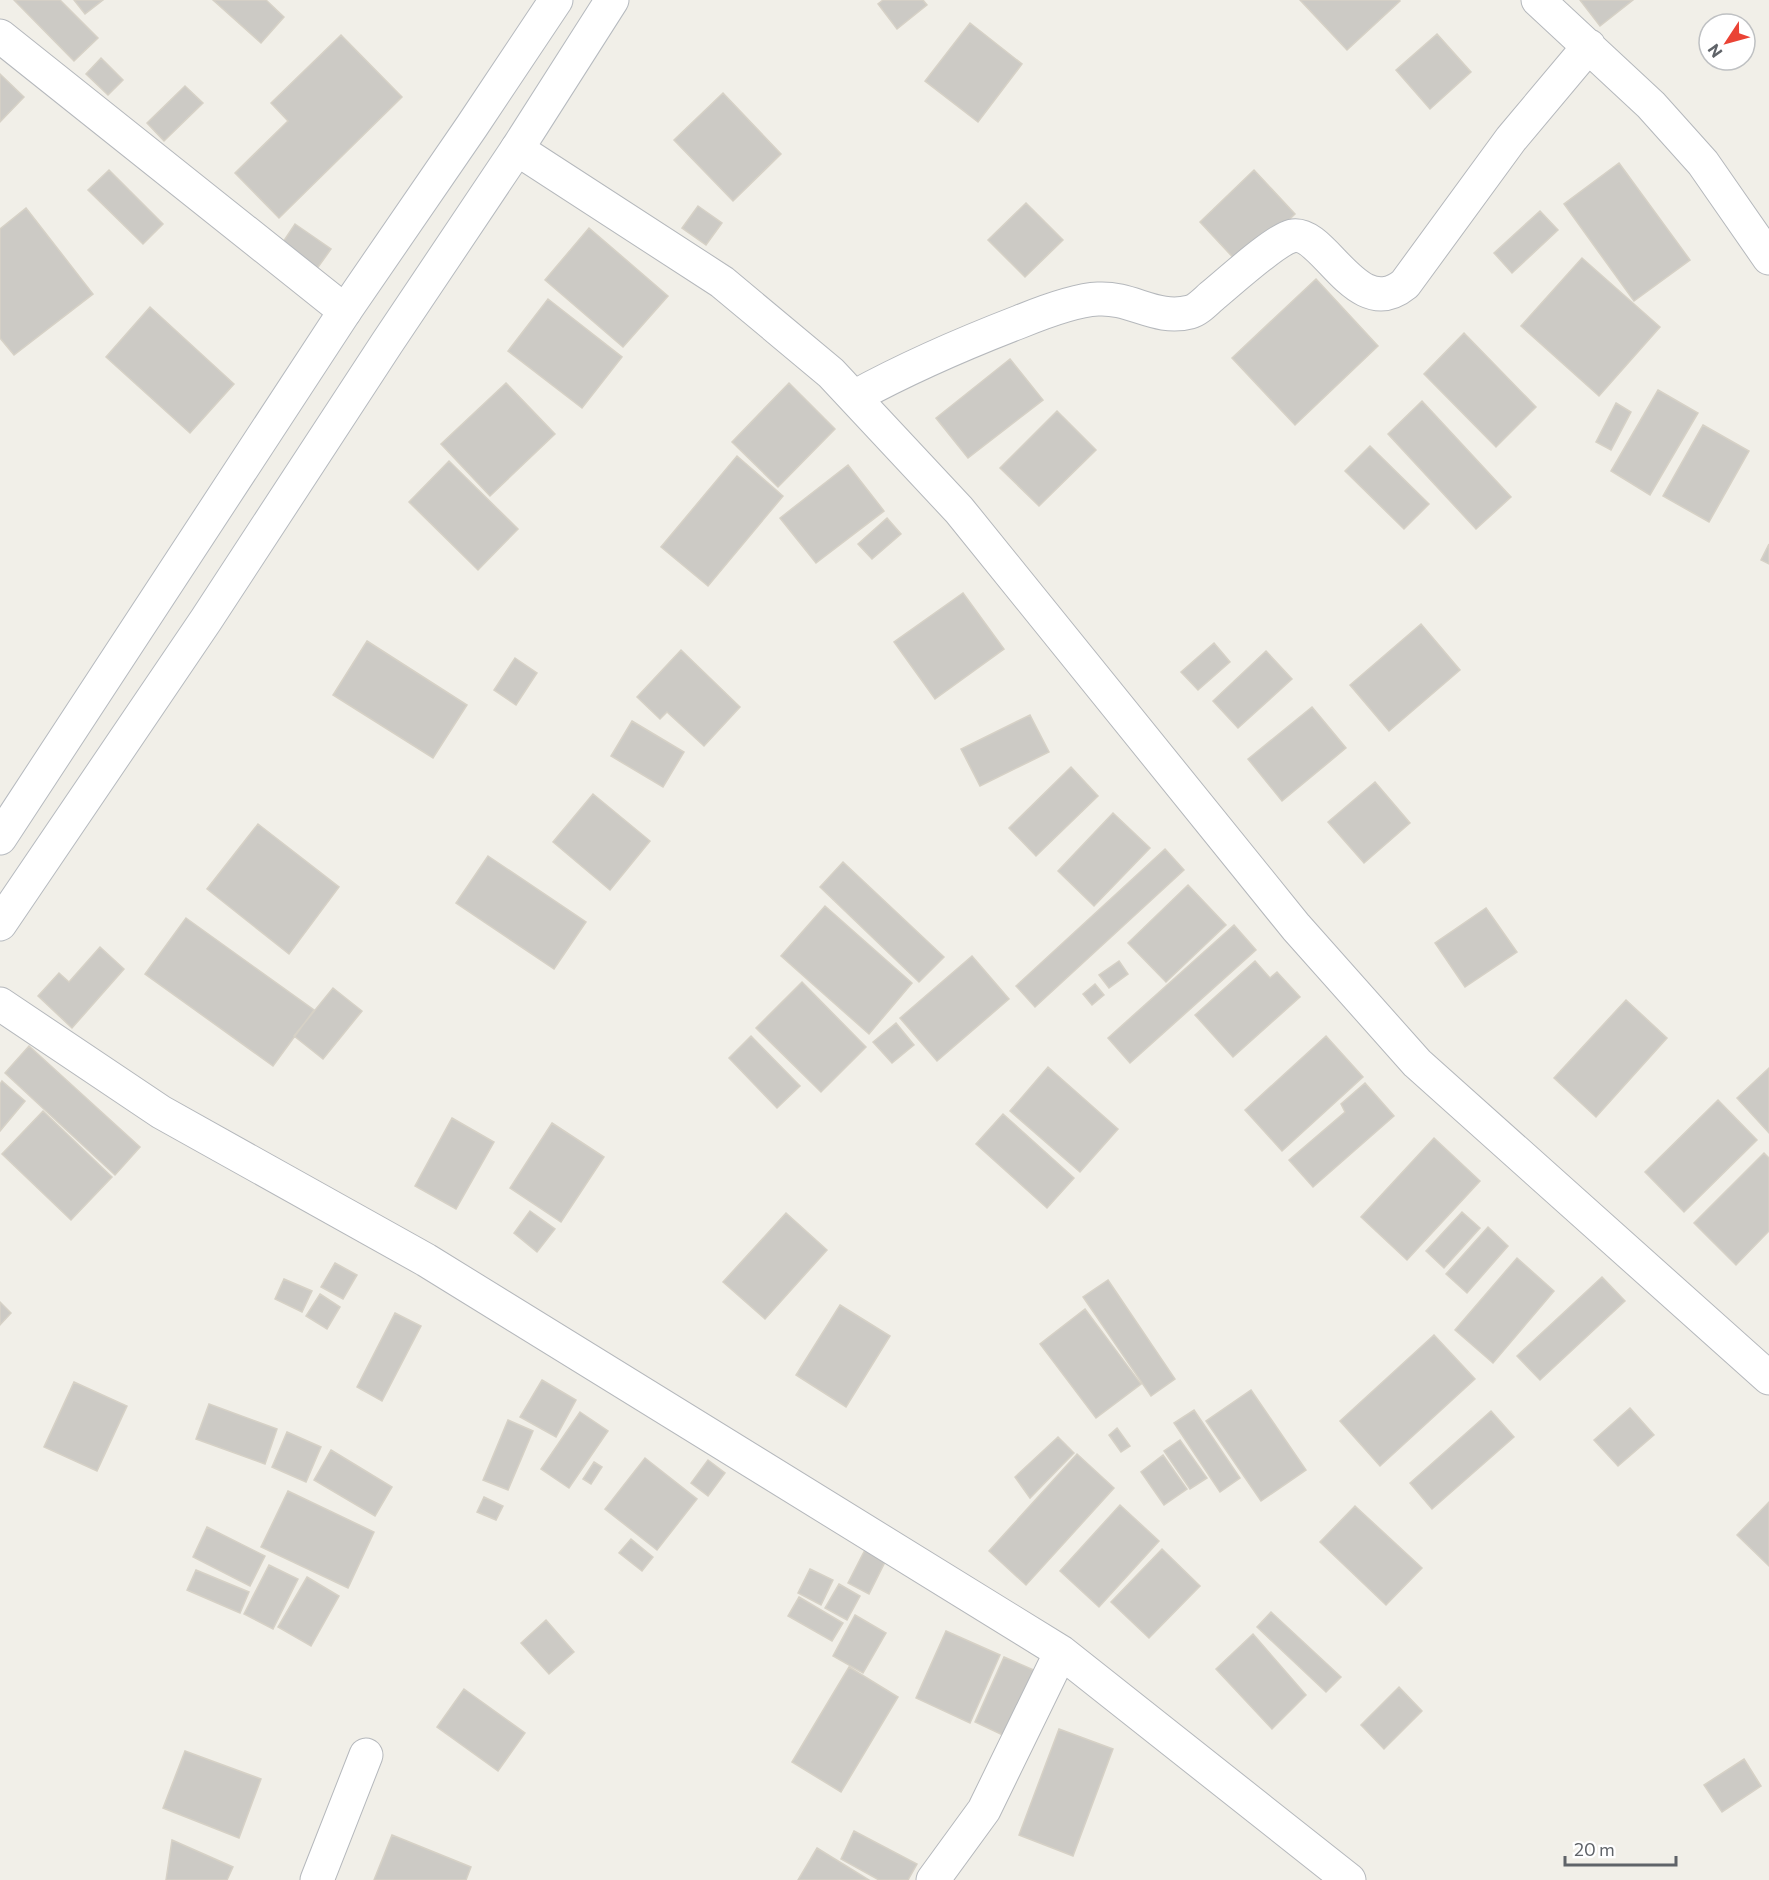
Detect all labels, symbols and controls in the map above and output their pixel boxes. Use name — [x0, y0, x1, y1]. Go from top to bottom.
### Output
north arrow — [1697, 12, 1757, 72]
text: N — [1703, 41, 1726, 62]
scale bar — [1565, 1829, 1676, 1867]
text: 20 m — [1574, 1838, 1615, 1860]

